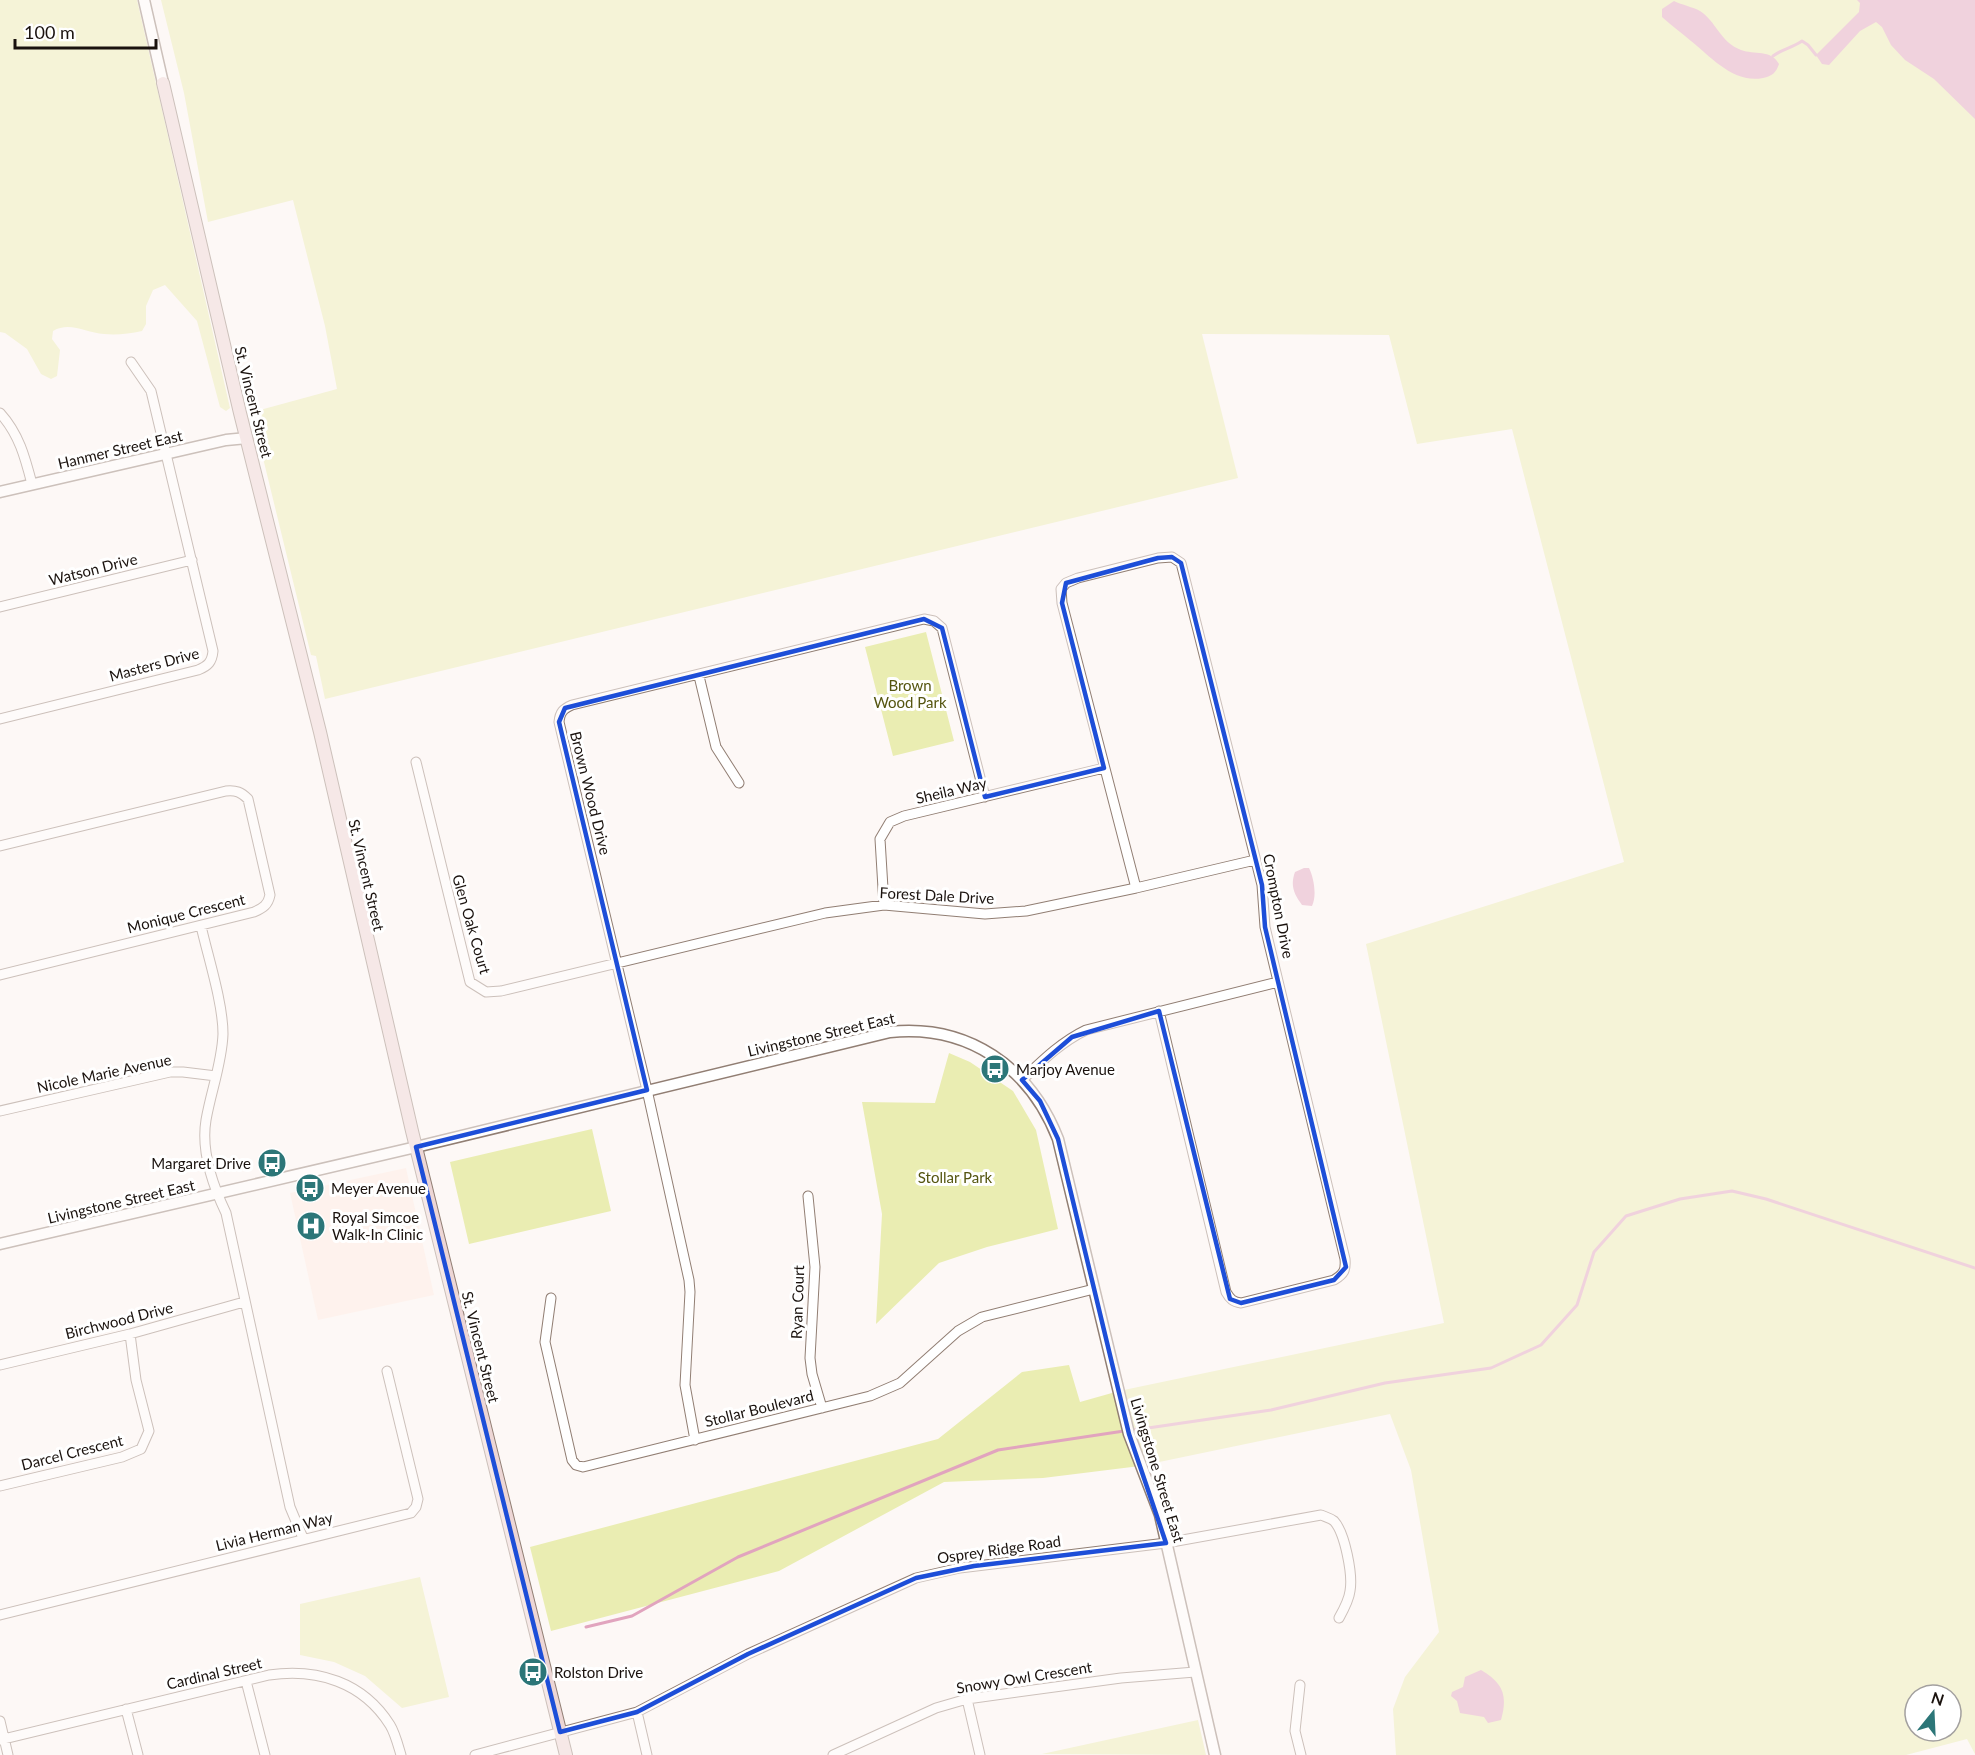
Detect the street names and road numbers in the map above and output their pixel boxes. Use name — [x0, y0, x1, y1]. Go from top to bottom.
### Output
street label: St. Vincent Street — [231, 344, 277, 460]
street label: Hanmer Street East — [56, 426, 185, 472]
street label: Watson Drive — [47, 549, 139, 589]
street label: Masters Drive — [107, 643, 201, 685]
street label: Brown Wood Drive — [567, 729, 615, 857]
street label: Sheila Way — [914, 773, 988, 807]
street label: St. Vincent Street — [345, 817, 389, 933]
street label: Crompton Drive — [1260, 852, 1298, 960]
street label: Glen Oak Court — [449, 872, 495, 977]
street label: Forest Dale Drive — [879, 883, 995, 907]
street label: Monique Crescent — [125, 890, 247, 936]
street label: Livingstone Street East — [746, 1008, 897, 1060]
street label: Nicole Marie Avenue — [35, 1050, 173, 1096]
street label: Livingstone Street East — [46, 1175, 197, 1227]
street label: Ryan Court — [787, 1264, 807, 1339]
street label: St. Vincent Street — [458, 1289, 504, 1405]
street label: Birchwood Drive — [63, 1298, 175, 1342]
street label: Stollar Boulevard — [703, 1386, 815, 1430]
street label: Livingstone Street East — [1127, 1395, 1189, 1545]
street label: Darcel Crescent — [19, 1431, 125, 1473]
street label: Livia Herman Way — [214, 1508, 335, 1554]
street label: Osprey Ridge Road — [936, 1531, 1062, 1567]
street label: Cardinal Street — [165, 1653, 264, 1693]
street label: Snowy Owl Crescent — [955, 1657, 1094, 1697]

